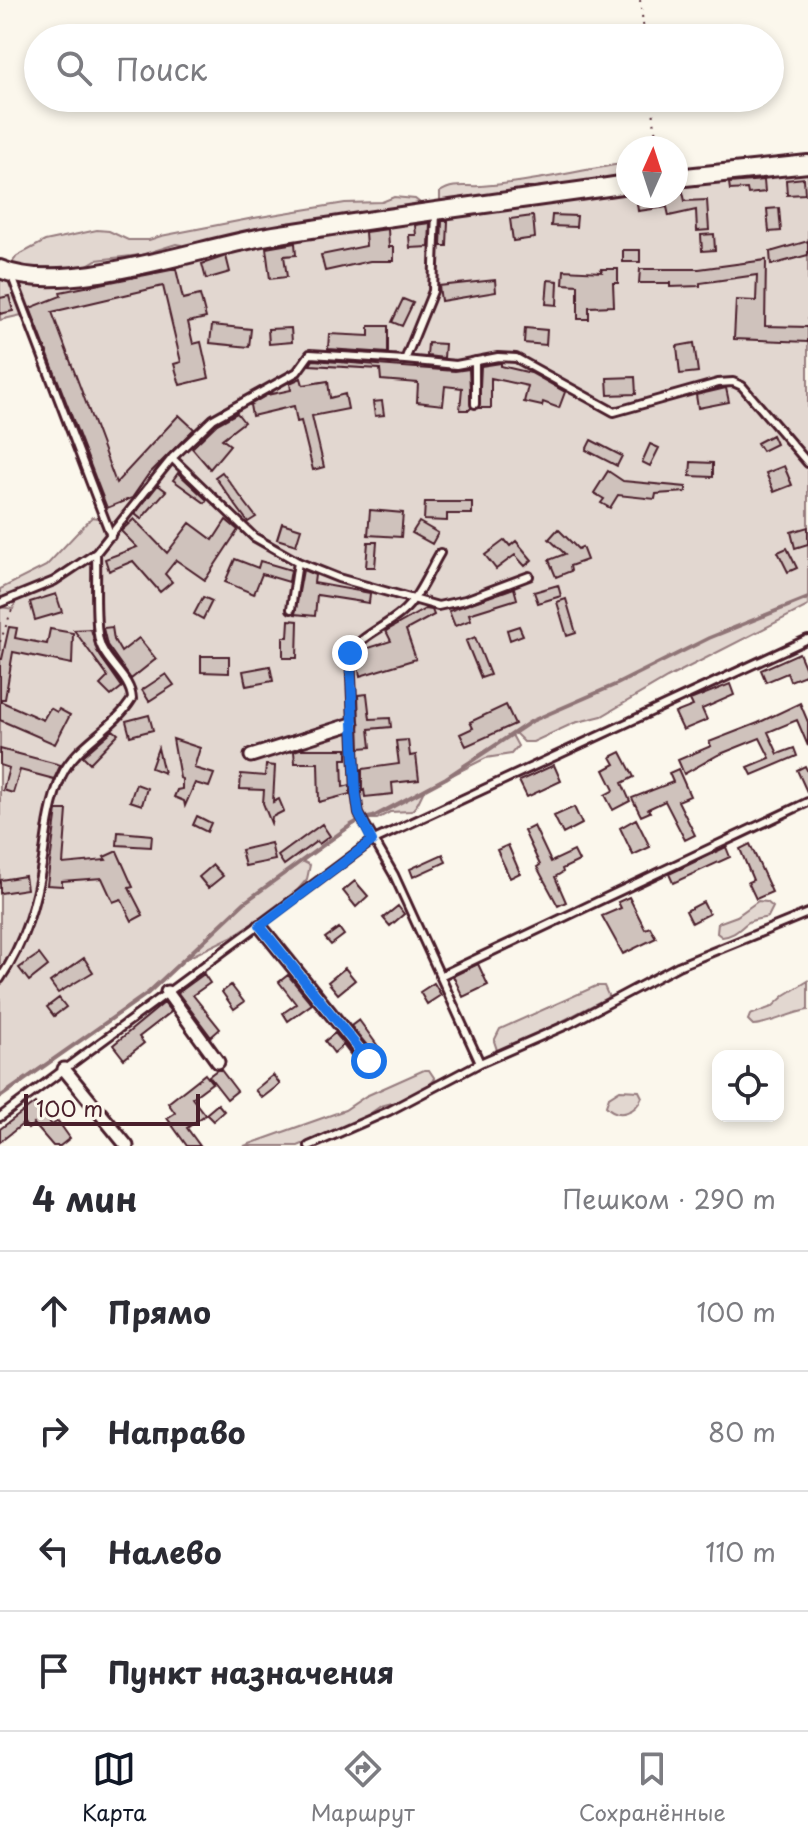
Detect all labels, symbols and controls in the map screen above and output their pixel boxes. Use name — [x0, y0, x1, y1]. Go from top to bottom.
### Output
search box — [24, 24, 784, 112]
icon: search — [52, 46, 96, 90]
text: Поиск — [116, 46, 207, 91]
north arrow — [616, 136, 688, 208]
route end — [332, 635, 368, 671]
route start — [351, 1043, 387, 1079]
map controls — [712, 1050, 784, 1122]
button: locate — [712, 1050, 784, 1122]
scale bar — [24, 1090, 200, 1126]
text: 100 m — [36, 1091, 103, 1124]
text: 4 мин — [32, 1172, 137, 1224]
text: Пешком · 290 m — [562, 1179, 776, 1218]
icon: ahead — [32, 1289, 76, 1333]
text: Прямо — [108, 1289, 211, 1334]
text: 100 m — [696, 1292, 776, 1331]
icon: right — [32, 1409, 76, 1453]
text: Направо — [108, 1409, 246, 1454]
text: 80 m — [708, 1412, 776, 1451]
icon: left — [32, 1529, 76, 1573]
text: Налево — [108, 1529, 222, 1574]
text: 110 m — [705, 1532, 776, 1571]
icon: arrive — [32, 1649, 76, 1693]
text: Пункт назначения — [108, 1649, 394, 1694]
tab: Карта — [82, 1747, 147, 1828]
tab: Маршрут — [311, 1747, 415, 1828]
tab: Сохранённые — [579, 1747, 726, 1828]

